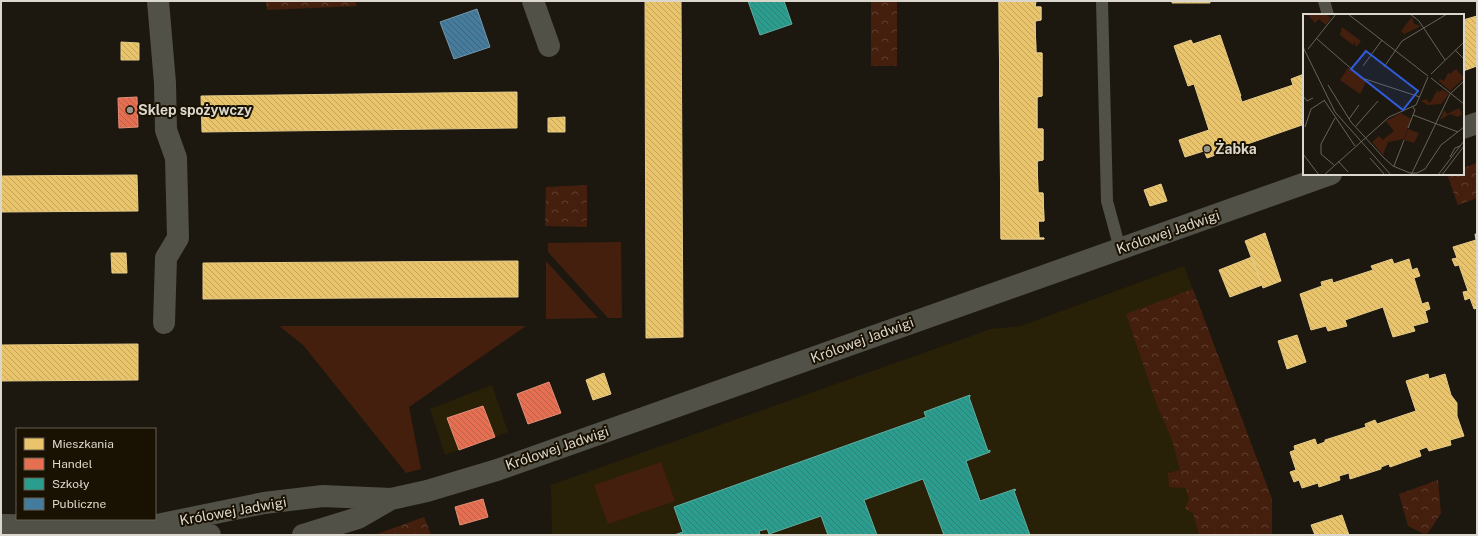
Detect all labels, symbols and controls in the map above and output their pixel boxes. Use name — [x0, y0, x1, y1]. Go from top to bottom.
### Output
inset map — [1303, 14, 1464, 175]
place label: Sklep spożywczy — [138, 102, 252, 118]
marker: Sklep spożywczy — [125, 105, 135, 115]
place label: Żabka — [1215, 140, 1257, 157]
marker: Żabka — [1202, 144, 1212, 154]
street label: Królowej Jadwigi — [1114, 207, 1222, 257]
street label: Królowej Jadwigi — [808, 314, 916, 366]
street label: Królowej Jadwigi — [503, 423, 611, 473]
legend — [16, 428, 156, 520]
text: Mieszkania — [52, 437, 114, 451]
text: Handel — [52, 457, 93, 471]
text: Szkoły — [52, 477, 90, 491]
street label: Królowej Jadwigi — [178, 494, 288, 528]
text: Publiczne — [52, 497, 106, 511]

